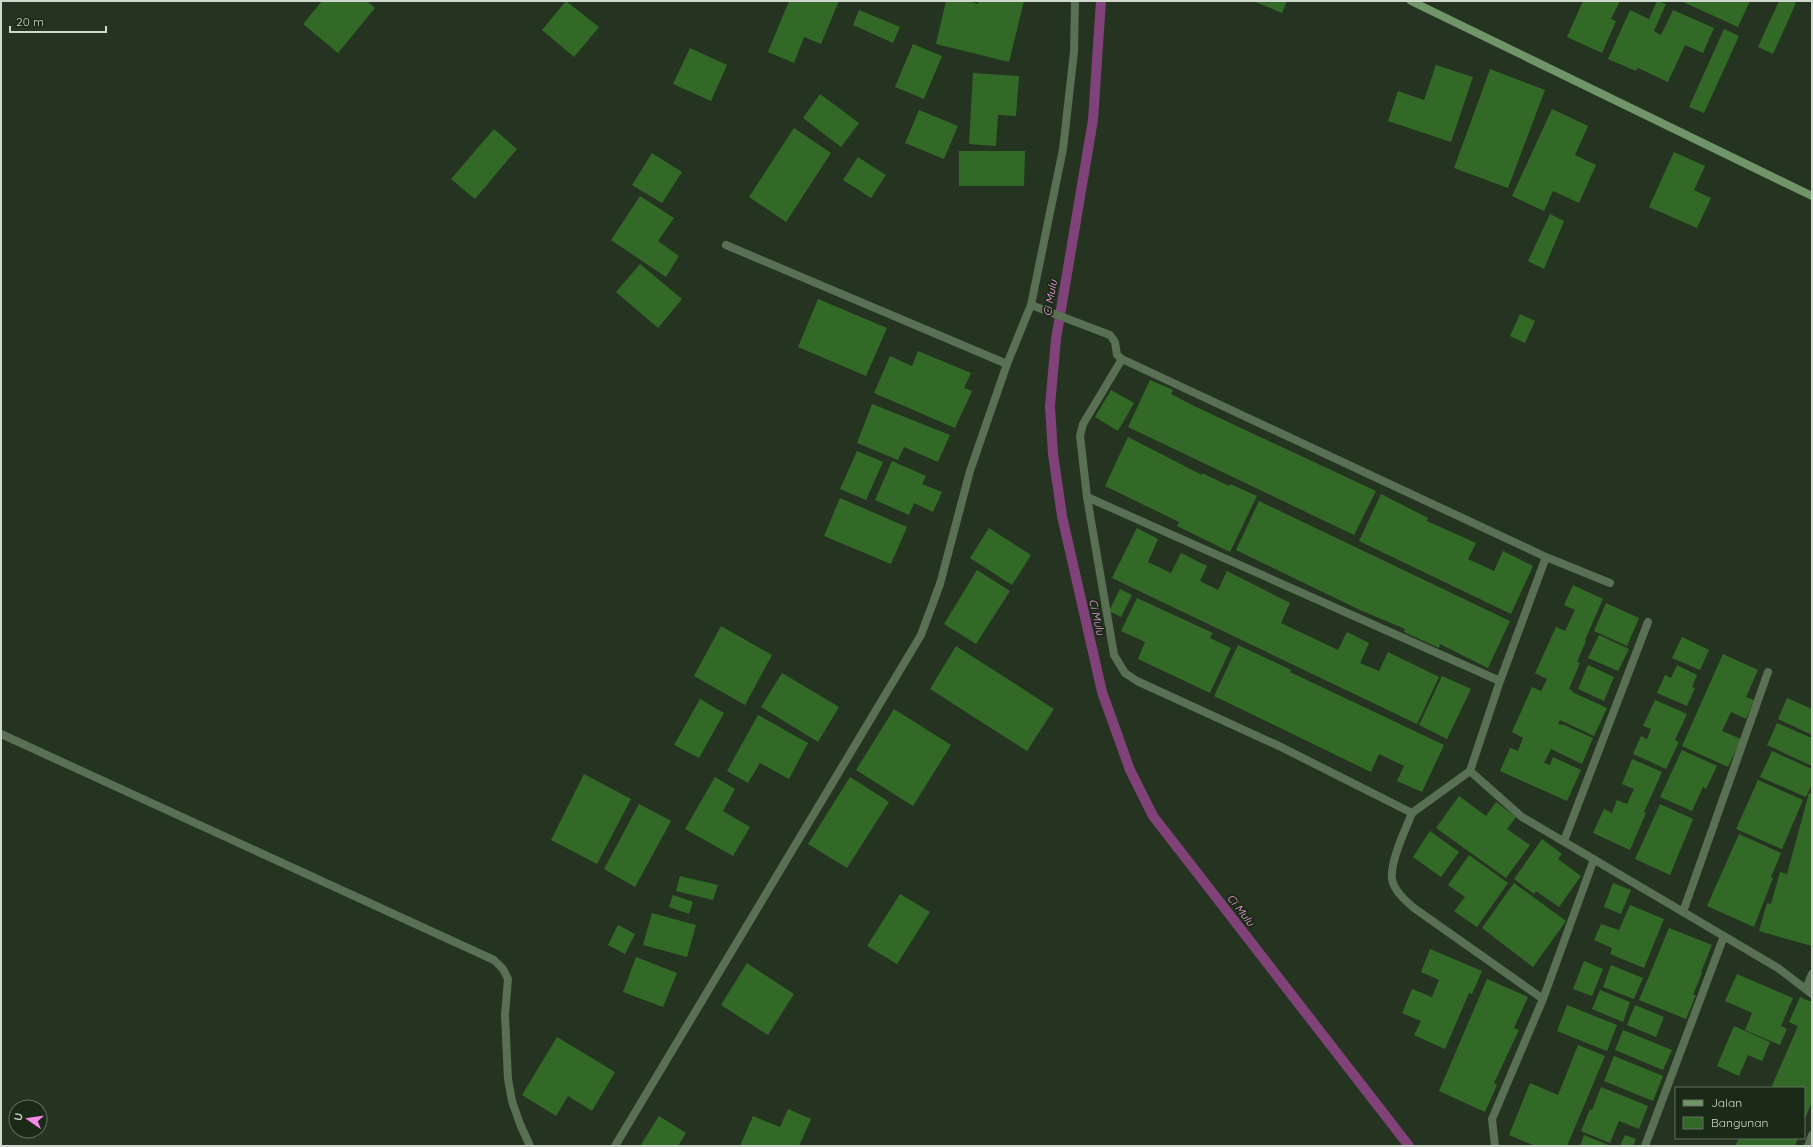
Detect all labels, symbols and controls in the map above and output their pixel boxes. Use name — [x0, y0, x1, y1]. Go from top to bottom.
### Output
scale bar — [10, 8, 106, 34]
text: 20 m — [16, 14, 44, 29]
water label: Ci Mulu — [1040, 278, 1060, 317]
water label: Ci Mulu — [1086, 598, 1108, 637]
water label: Ci Mulu — [1224, 891, 1258, 929]
legend — [1675, 1087, 1805, 1139]
text: Jalan — [1711, 1095, 1742, 1110]
north arrow — [8, 1099, 48, 1139]
text: U — [11, 1111, 26, 1122]
text: Bangunan — [1711, 1115, 1768, 1130]

